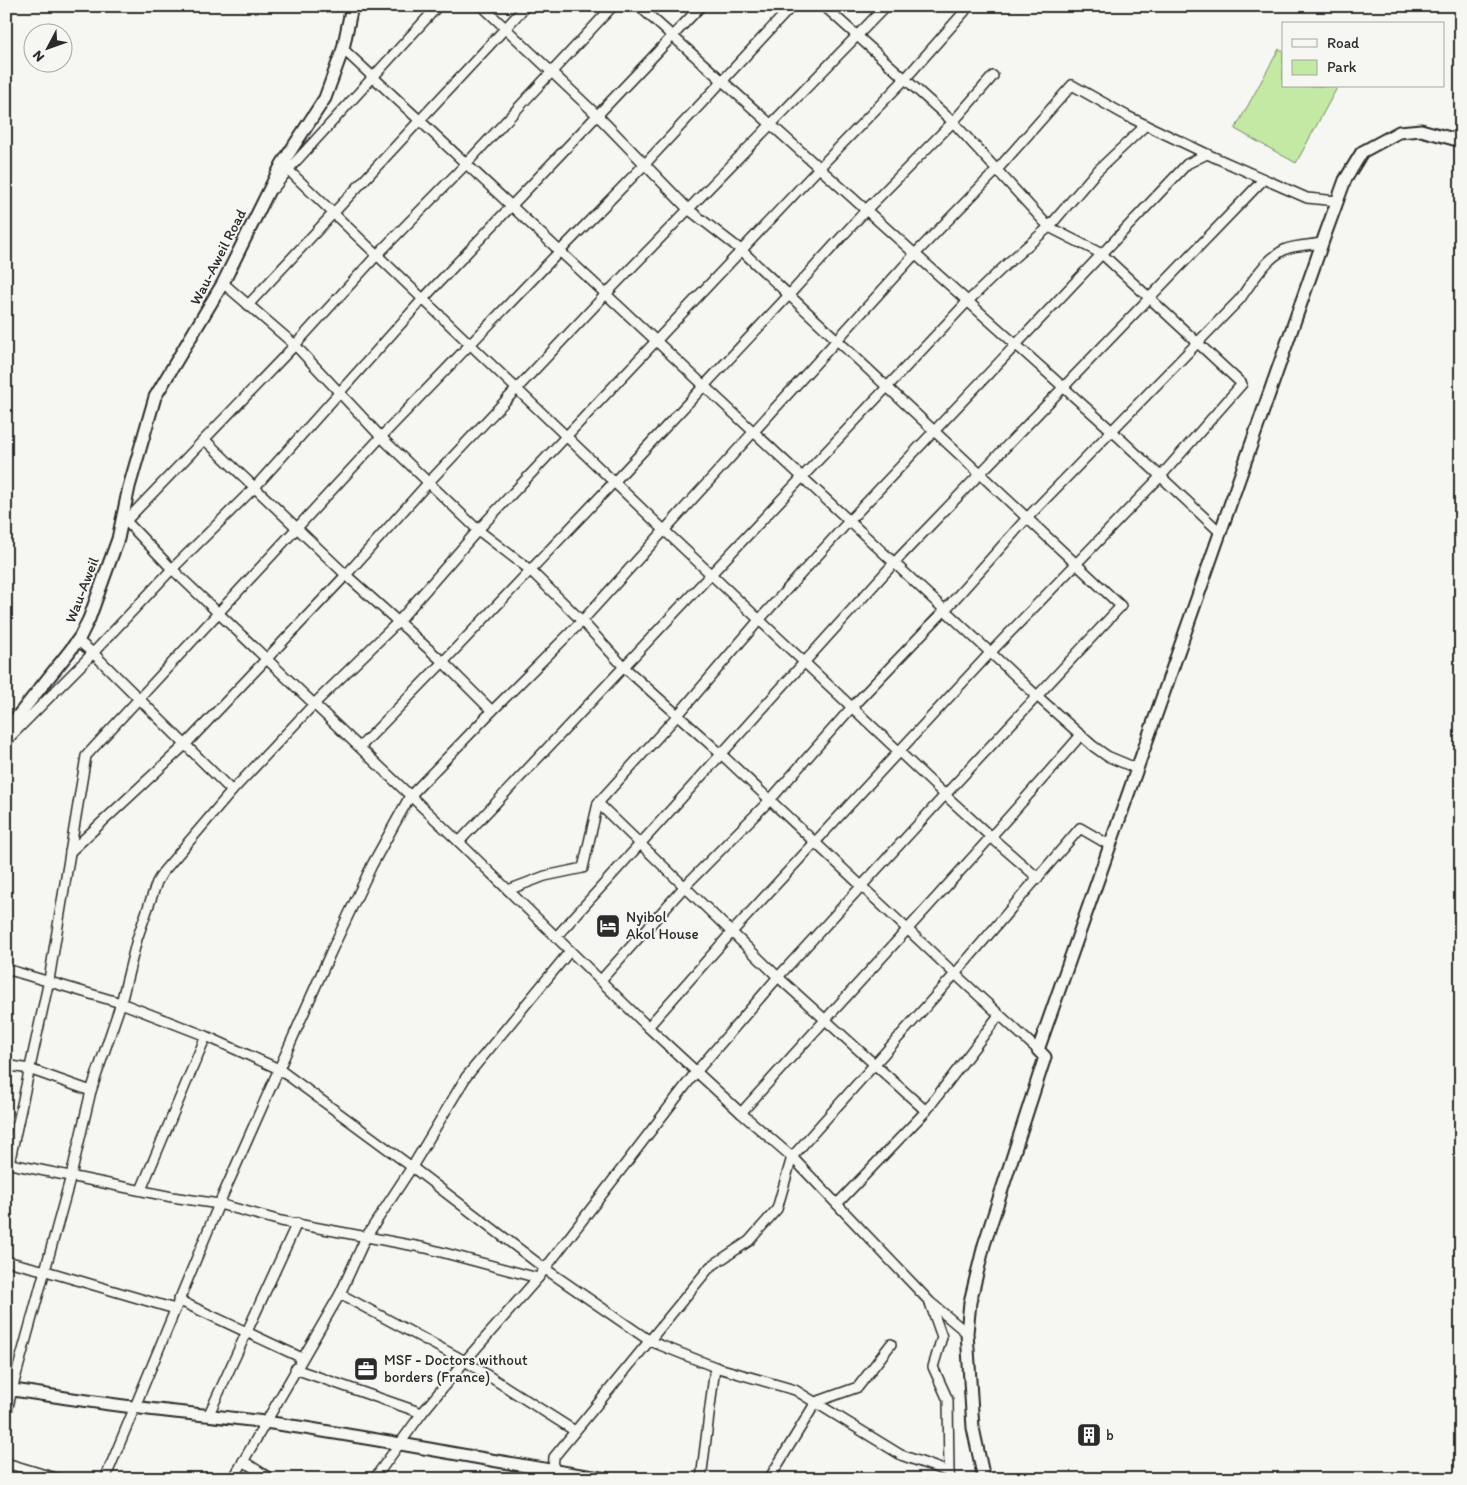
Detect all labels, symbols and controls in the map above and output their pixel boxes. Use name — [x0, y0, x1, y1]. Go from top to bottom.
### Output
north arrow — [22, 22, 72, 72]
legend — [1282, 22, 1444, 88]
text: Road — [1327, 34, 1360, 52]
text: N — [29, 47, 48, 65]
text: Park — [1327, 58, 1357, 76]
street label: Wau-Aweil Road — [186, 206, 250, 308]
street label: Wau-Aweil — [61, 554, 103, 626]
place label: Nyibol Akol House — [626, 908, 699, 943]
hotel icon: Nyibol Akol House — [595, 913, 621, 939]
place label: MSF - Doctors without borders (France) — [384, 1351, 528, 1386]
office icon: MSF - Doctors without borders (France) — [353, 1356, 379, 1382]
building icon: b — [1076, 1422, 1102, 1448]
place label: b — [1106, 1426, 1114, 1444]

